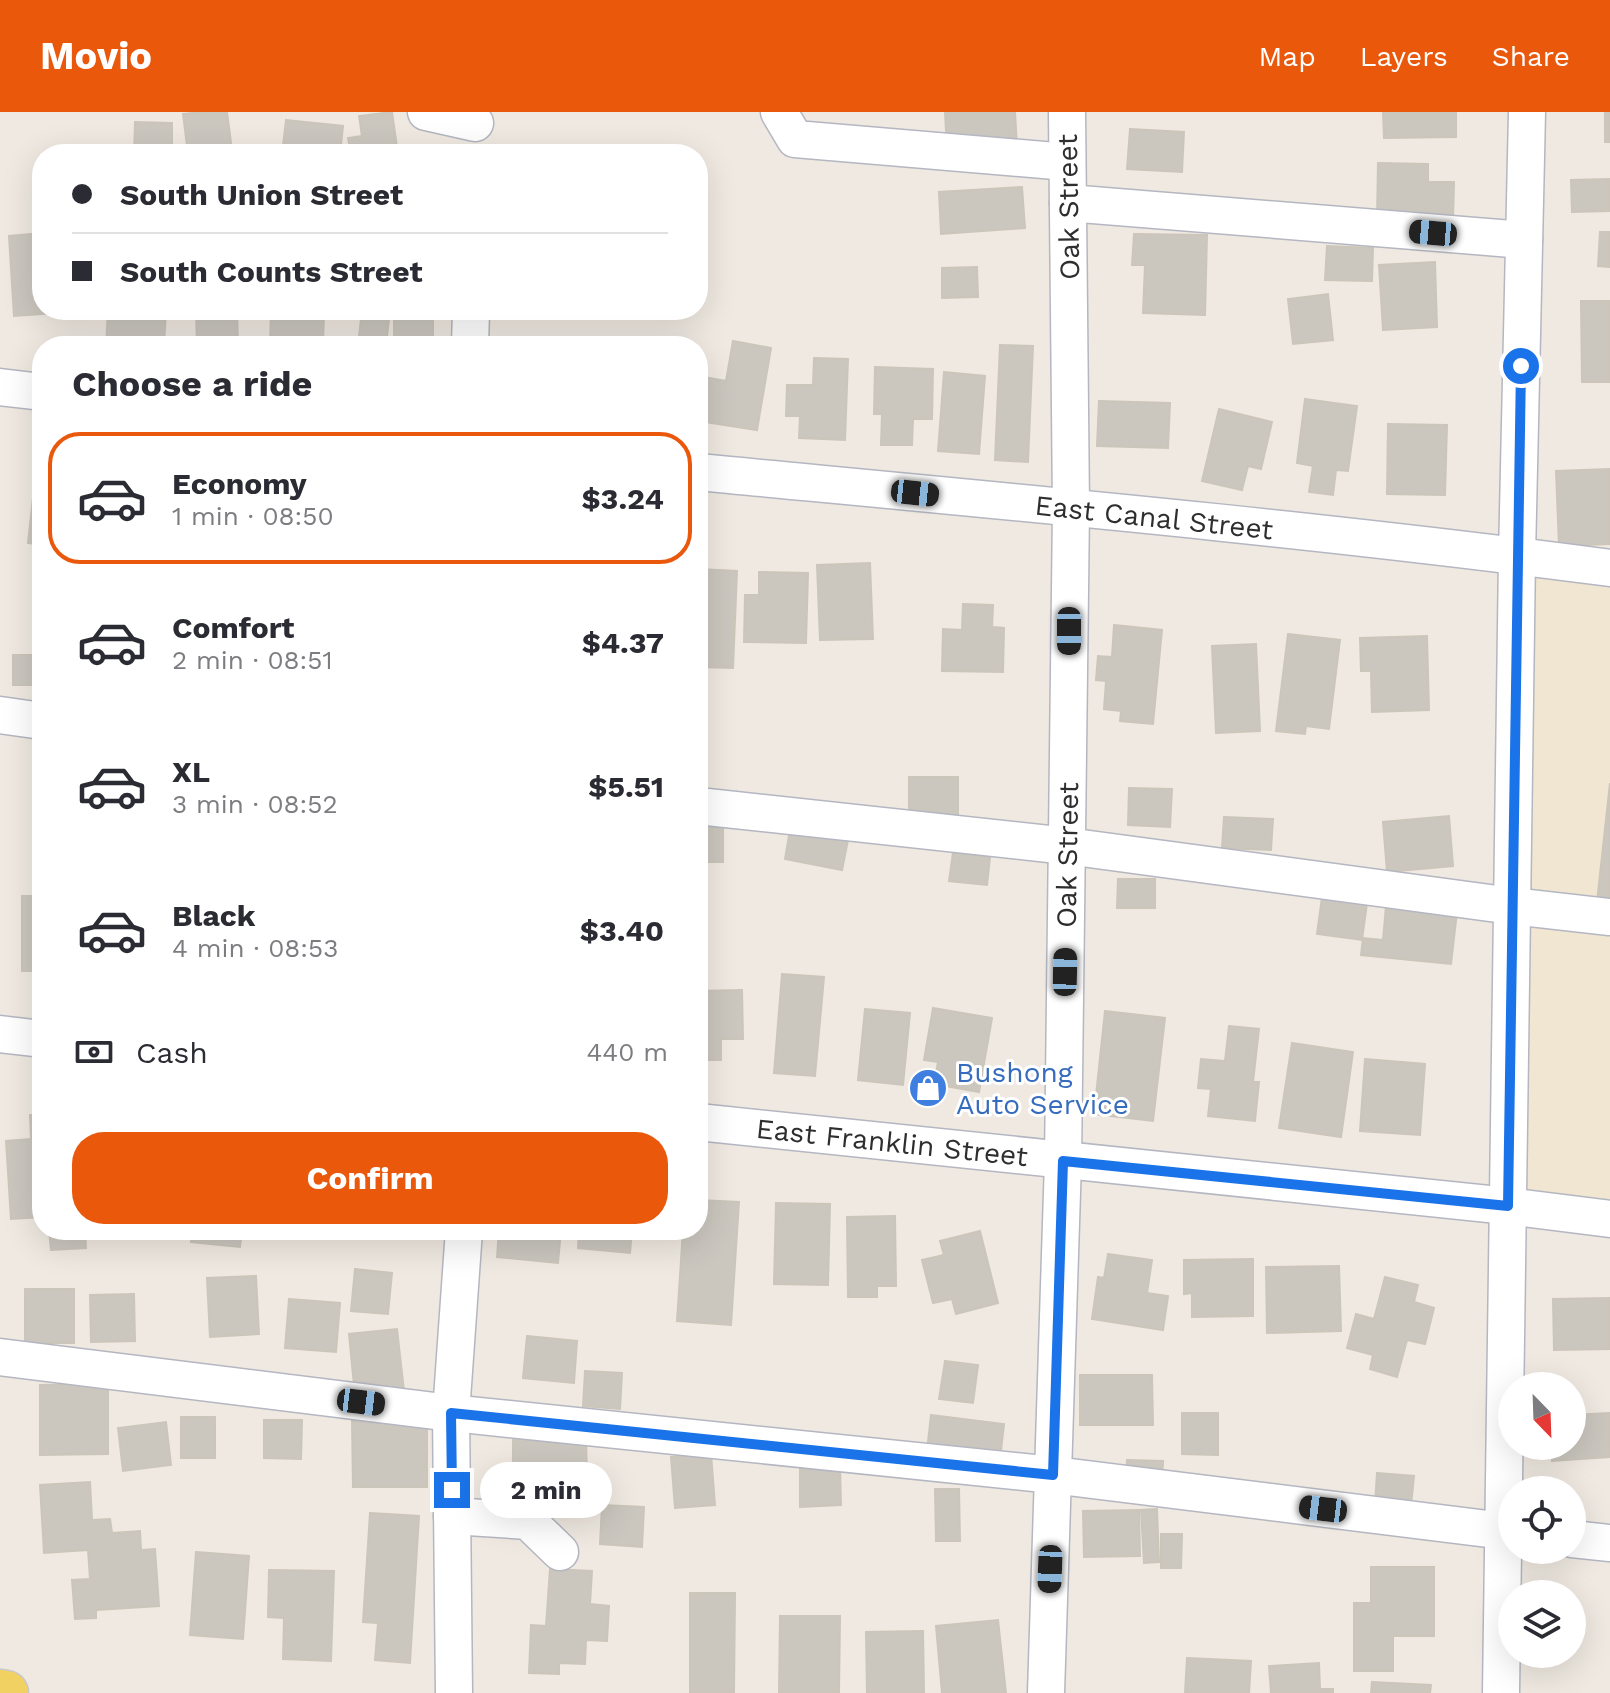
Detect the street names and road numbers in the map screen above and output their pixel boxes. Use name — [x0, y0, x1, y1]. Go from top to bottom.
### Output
street label: Oak Street — [1051, 134, 1086, 280]
street label: East Canal Street — [1033, 489, 1275, 546]
street label: Oak Street — [1050, 782, 1085, 928]
street label: East Franklin Street — [754, 1112, 1030, 1173]

